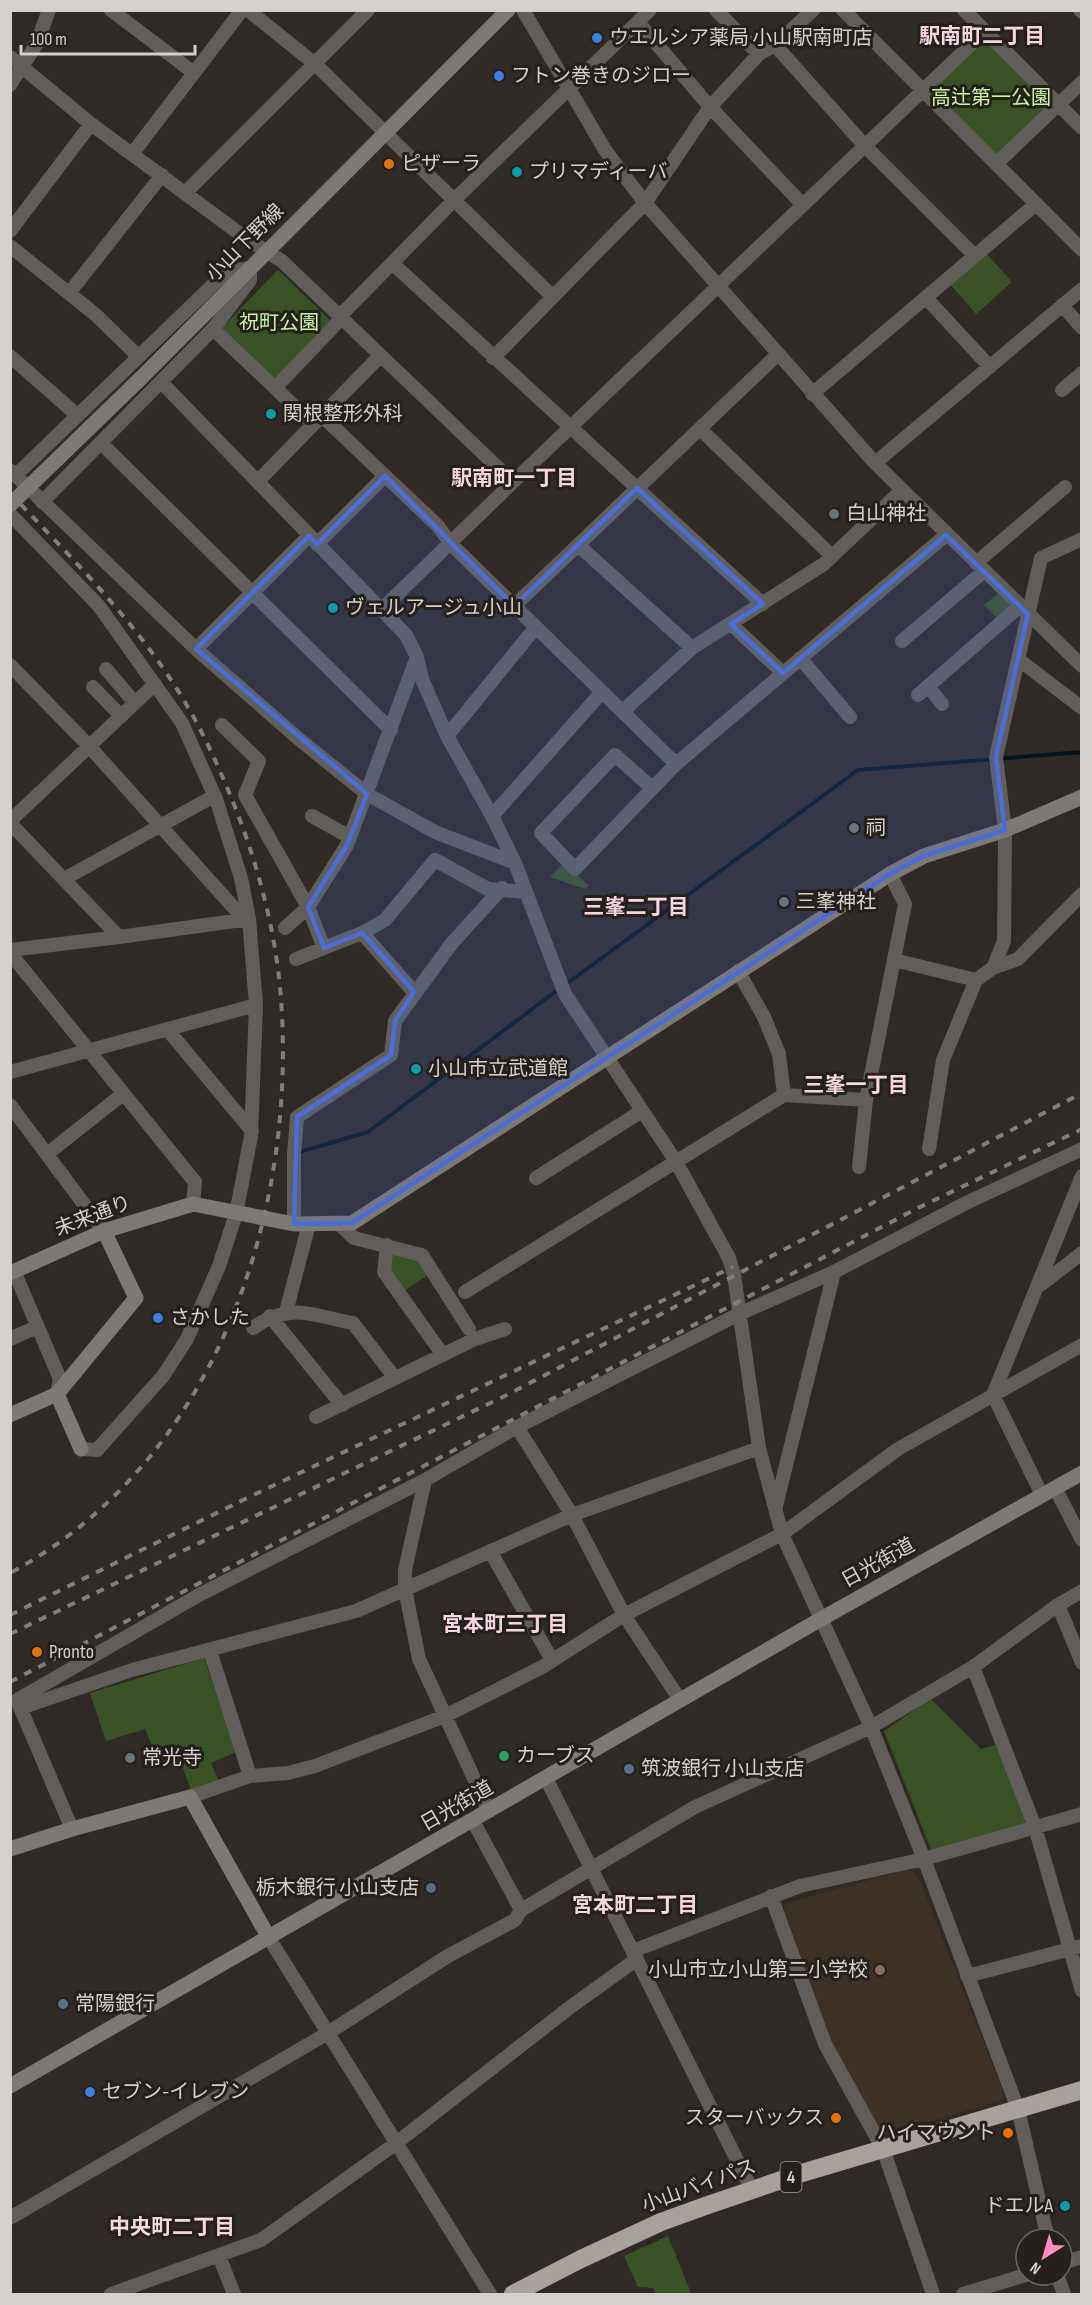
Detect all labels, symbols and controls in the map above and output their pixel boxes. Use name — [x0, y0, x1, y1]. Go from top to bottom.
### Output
scale bar — [21, 18, 195, 56]
district label: 駅南町二丁目 — [919, 24, 1045, 49]
place label: ウエルシア薬局 小山駅南町店 — [609, 26, 872, 50]
text: 100 m — [30, 29, 67, 50]
marker: ウエルシア薬局 小山駅南町店 — [590, 31, 604, 45]
place label: フトン巻きのジロー — [511, 64, 691, 88]
marker: フトン巻きのジロー — [492, 69, 506, 83]
park label: 高辻第一公園 — [931, 86, 1051, 110]
place label: ピザーラ — [401, 152, 481, 176]
marker: ピザーラ — [382, 157, 396, 171]
place label: プリマディーバ — [529, 160, 667, 184]
marker: プリマディーバ — [510, 165, 524, 179]
street label: 小山下野線 — [201, 199, 289, 287]
park label: 祝町公園 — [239, 311, 319, 335]
place label: 関根整形外科 — [283, 402, 403, 426]
marker: 関根整形外科 — [264, 407, 278, 421]
district label: 駅南町一丁目 — [451, 466, 577, 491]
place label: 白山神社 — [846, 502, 926, 526]
marker: 白山神社 — [827, 507, 841, 521]
place label: ヴェルアージュ小山 — [345, 596, 522, 620]
marker: ヴェルアージュ小山 — [326, 601, 340, 615]
place label: 祠 — [866, 816, 886, 840]
marker: 祠 — [847, 821, 861, 835]
place label: 三峯神社 — [796, 890, 876, 914]
district label: 三峯二丁目 — [584, 895, 689, 920]
marker: 三峯神社 — [777, 895, 791, 909]
place label: 小山市立武道館 — [428, 1057, 568, 1081]
marker: 小山市立武道館 — [409, 1062, 423, 1076]
district label: 三峯一丁目 — [804, 1073, 909, 1098]
street label: 未来通り — [51, 1190, 135, 1242]
place label: さかした — [170, 1306, 250, 1330]
marker: さかした — [151, 1311, 165, 1325]
street label: 日光街道 — [837, 1533, 919, 1593]
district label: 宮本町三丁目 — [442, 1612, 568, 1637]
place label: Pronto — [49, 1640, 94, 1664]
marker: Pronto — [30, 1645, 44, 1659]
place label: カーブス — [516, 1744, 595, 1768]
place label: 常光寺 — [142, 1746, 202, 1770]
marker: カーブス — [497, 1749, 511, 1763]
marker: 常光寺 — [123, 1751, 137, 1765]
place label: 筑波銀行 小山支店 — [641, 1757, 804, 1781]
marker: 筑波銀行 小山支店 — [622, 1762, 636, 1776]
street label: 日光街道 — [416, 1776, 498, 1836]
place label: 栃木銀行 小山支店 — [256, 1876, 419, 1900]
marker: 栃木銀行 小山支店 — [424, 1881, 438, 1895]
district label: 宮本町二丁目 — [572, 1893, 698, 1918]
place label: 小山市立小山第二小学校 — [648, 1958, 868, 1982]
marker: 小山市立小山第二小学校 — [873, 1963, 887, 1977]
place label: 常陽銀行 — [75, 1992, 155, 2016]
marker: 常陽銀行 — [56, 1997, 70, 2011]
place label: セブン-イレブン — [102, 2080, 249, 2104]
marker: セブン-イレブン — [83, 2085, 97, 2099]
place label: スターバックス — [685, 2106, 824, 2130]
marker: スターバックス — [829, 2111, 843, 2125]
place label: ハイマウント — [876, 2121, 996, 2145]
marker: ハイマウント — [1001, 2126, 1015, 2140]
street label: 小山バイパス — [639, 2154, 759, 2218]
road number: 4 — [780, 2162, 802, 2192]
place label: ドエルA — [984, 2194, 1053, 2218]
marker: ドエルA — [1058, 2199, 1072, 2213]
district label: 中央町二丁目 — [109, 2215, 235, 2240]
north arrow — [1014, 2227, 1074, 2287]
text: N — [1027, 2258, 1045, 2278]

